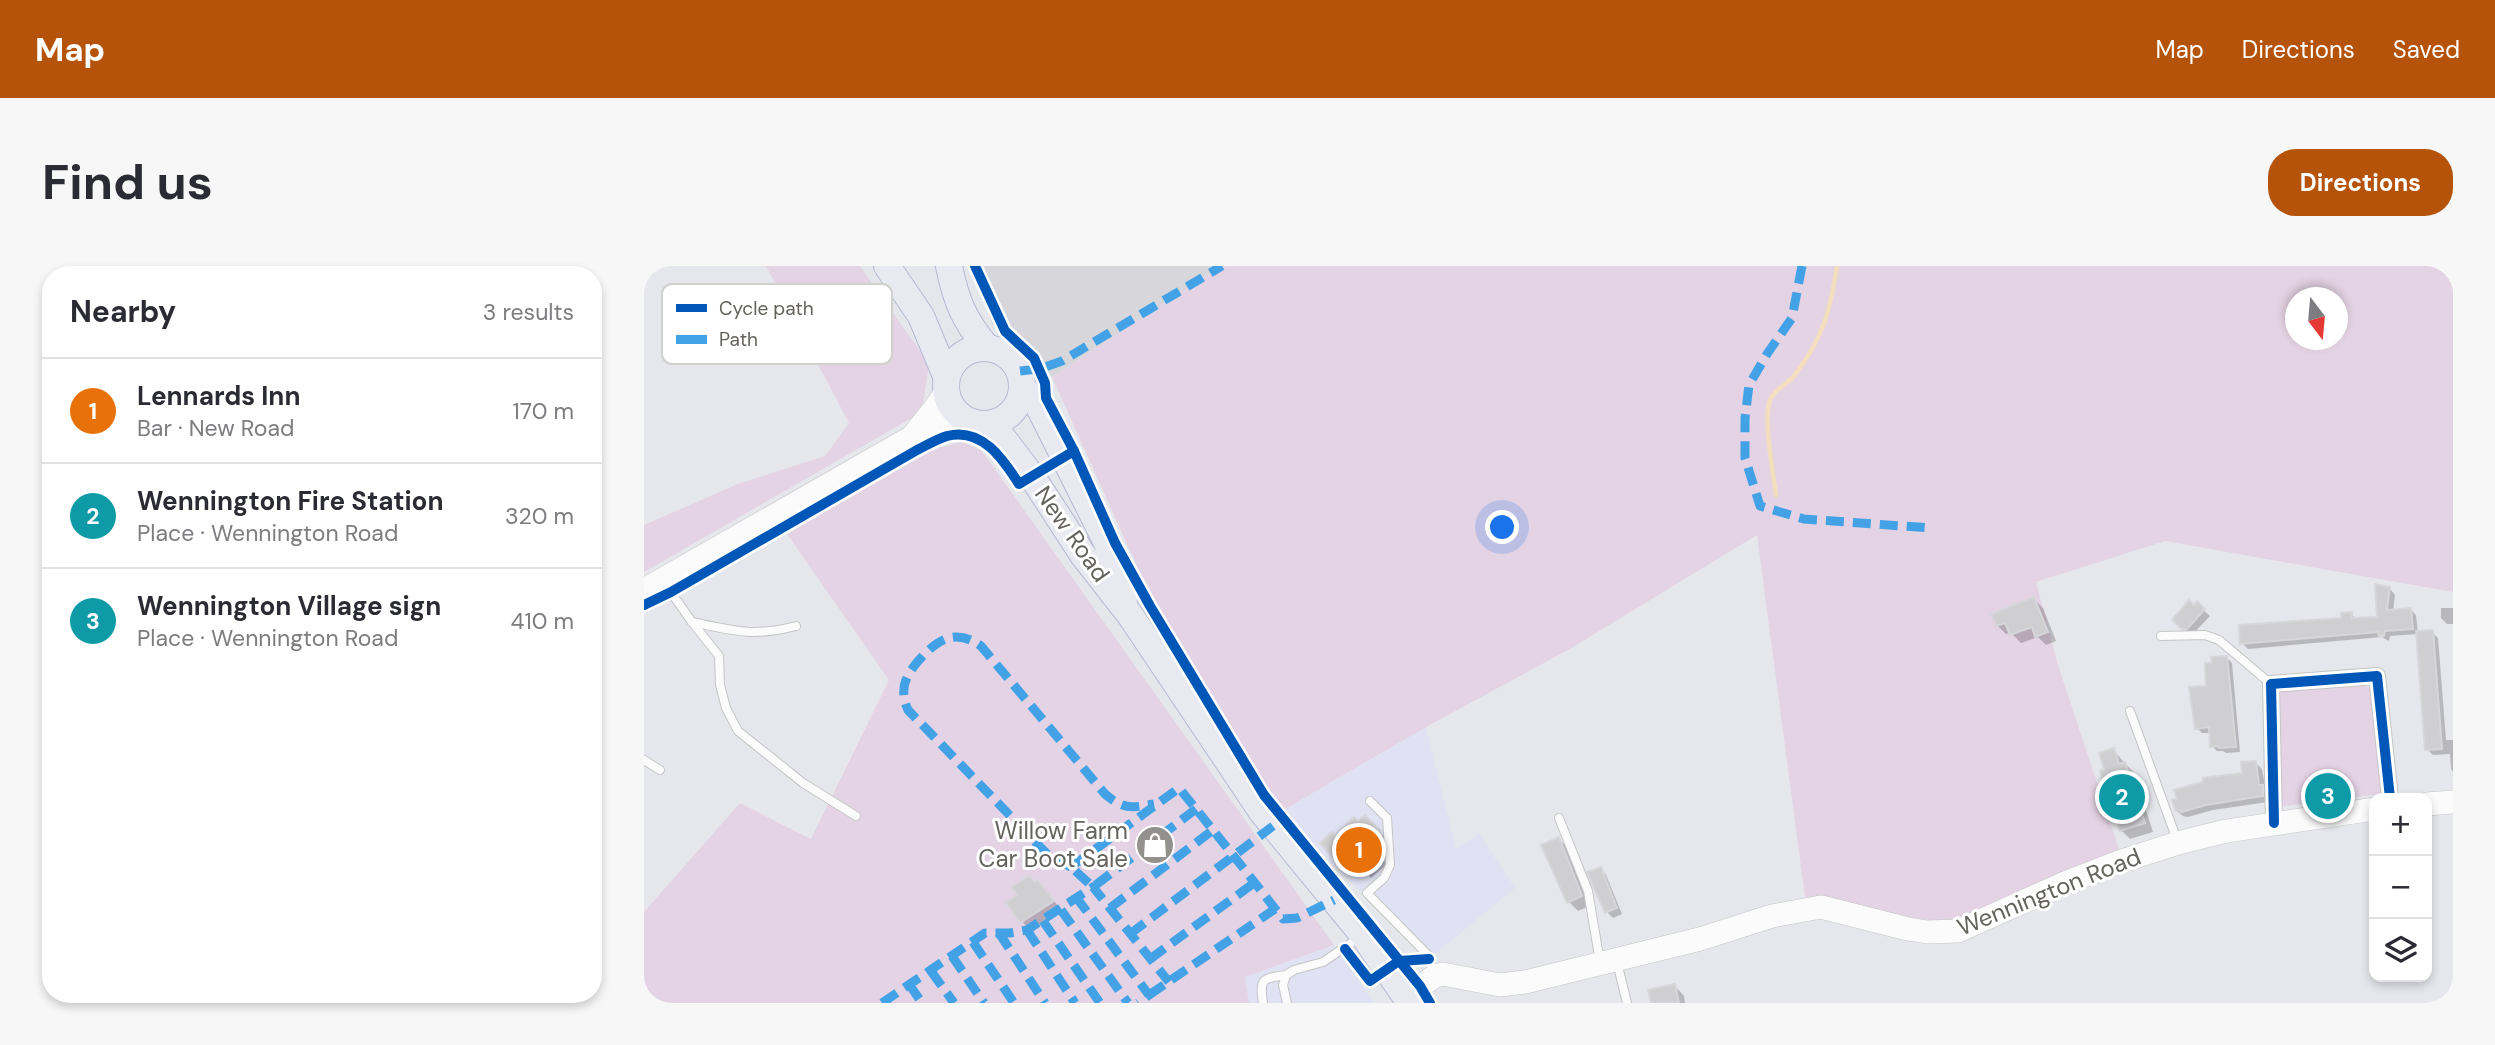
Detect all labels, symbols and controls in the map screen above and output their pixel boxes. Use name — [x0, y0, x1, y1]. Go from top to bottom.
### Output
text: Map — [35, 28, 105, 71]
text: Map — [2156, 34, 2204, 65]
text: Directions — [2242, 34, 2355, 65]
text: Saved — [2393, 34, 2460, 65]
button: Directions — [2268, 149, 2453, 216]
text: Find us — [42, 150, 213, 214]
legend — [662, 284, 892, 364]
north arrow — [2285, 287, 2348, 350]
text: Nearby — [70, 292, 176, 331]
text: Cycle path — [719, 296, 814, 321]
text: 3 results — [483, 297, 574, 327]
text: Path — [719, 327, 758, 352]
text: Lennards Inn — [137, 379, 300, 413]
text: 1 — [89, 396, 97, 426]
text: 170 m — [513, 396, 574, 426]
text: Bar · New Road — [137, 413, 294, 443]
street label: New Road — [1028, 480, 1117, 588]
text: Wennington Fire Station — [137, 484, 444, 518]
text: 2 — [86, 501, 100, 531]
text: 320 m — [505, 501, 574, 531]
your location — [1485, 510, 1519, 544]
text: Place · Wennington Road — [137, 518, 398, 548]
text: Wennington Village sign — [137, 589, 441, 623]
text: 3 — [86, 606, 100, 636]
text: 410 m — [511, 606, 574, 636]
text: Place · Wennington Road — [137, 623, 398, 653]
pin: 3 — [2305, 770, 2351, 822]
pin: 2 — [2099, 771, 2145, 823]
map controls — [2369, 793, 2432, 982]
button: + — [2369, 793, 2432, 856]
place label: Willow Farm Car Boot Sale — [978, 815, 1128, 874]
shop icon: Willow Farm Car Boot Sale — [1134, 824, 1176, 866]
pin: 1 — [1336, 824, 1382, 876]
street label: Wennington Road — [1952, 841, 2145, 943]
button: − — [2369, 856, 2432, 919]
button: layers — [2369, 919, 2432, 982]

